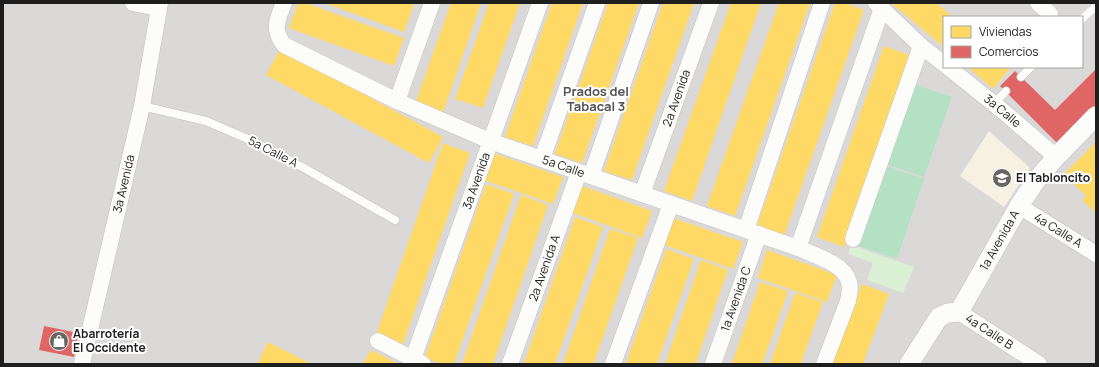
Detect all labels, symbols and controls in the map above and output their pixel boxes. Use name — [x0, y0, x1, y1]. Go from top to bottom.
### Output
legend — [943, 16, 1083, 68]
text: Viviendas — [979, 23, 1032, 40]
text: Comercios — [979, 43, 1039, 60]
street label: 2a Avenida — [658, 67, 694, 129]
district label: Prados del Tabacal 3 — [563, 82, 629, 115]
street label: 3a Calle — [981, 90, 1025, 131]
street label: 5a Calle A — [245, 132, 301, 172]
street label: 3a Avenida — [458, 150, 494, 212]
street label: 5a Calle — [540, 151, 587, 181]
street label: 3a Avenida — [108, 153, 138, 214]
school or university icon: El Tabloncito — [991, 167, 1013, 189]
place label: El Tabloncito — [1016, 169, 1090, 186]
street label: 1a Avenida A — [975, 206, 1023, 274]
street label: 4a Calle A — [1031, 208, 1086, 252]
street label: 2a Avenida A — [524, 232, 564, 303]
street label: 1a Avenida C — [716, 263, 755, 334]
street label: 4a Calle B — [962, 309, 1017, 353]
place label: Abarrotería El Occidente — [73, 325, 146, 356]
shop icon: Abarrotería El Occidente — [48, 330, 70, 352]

